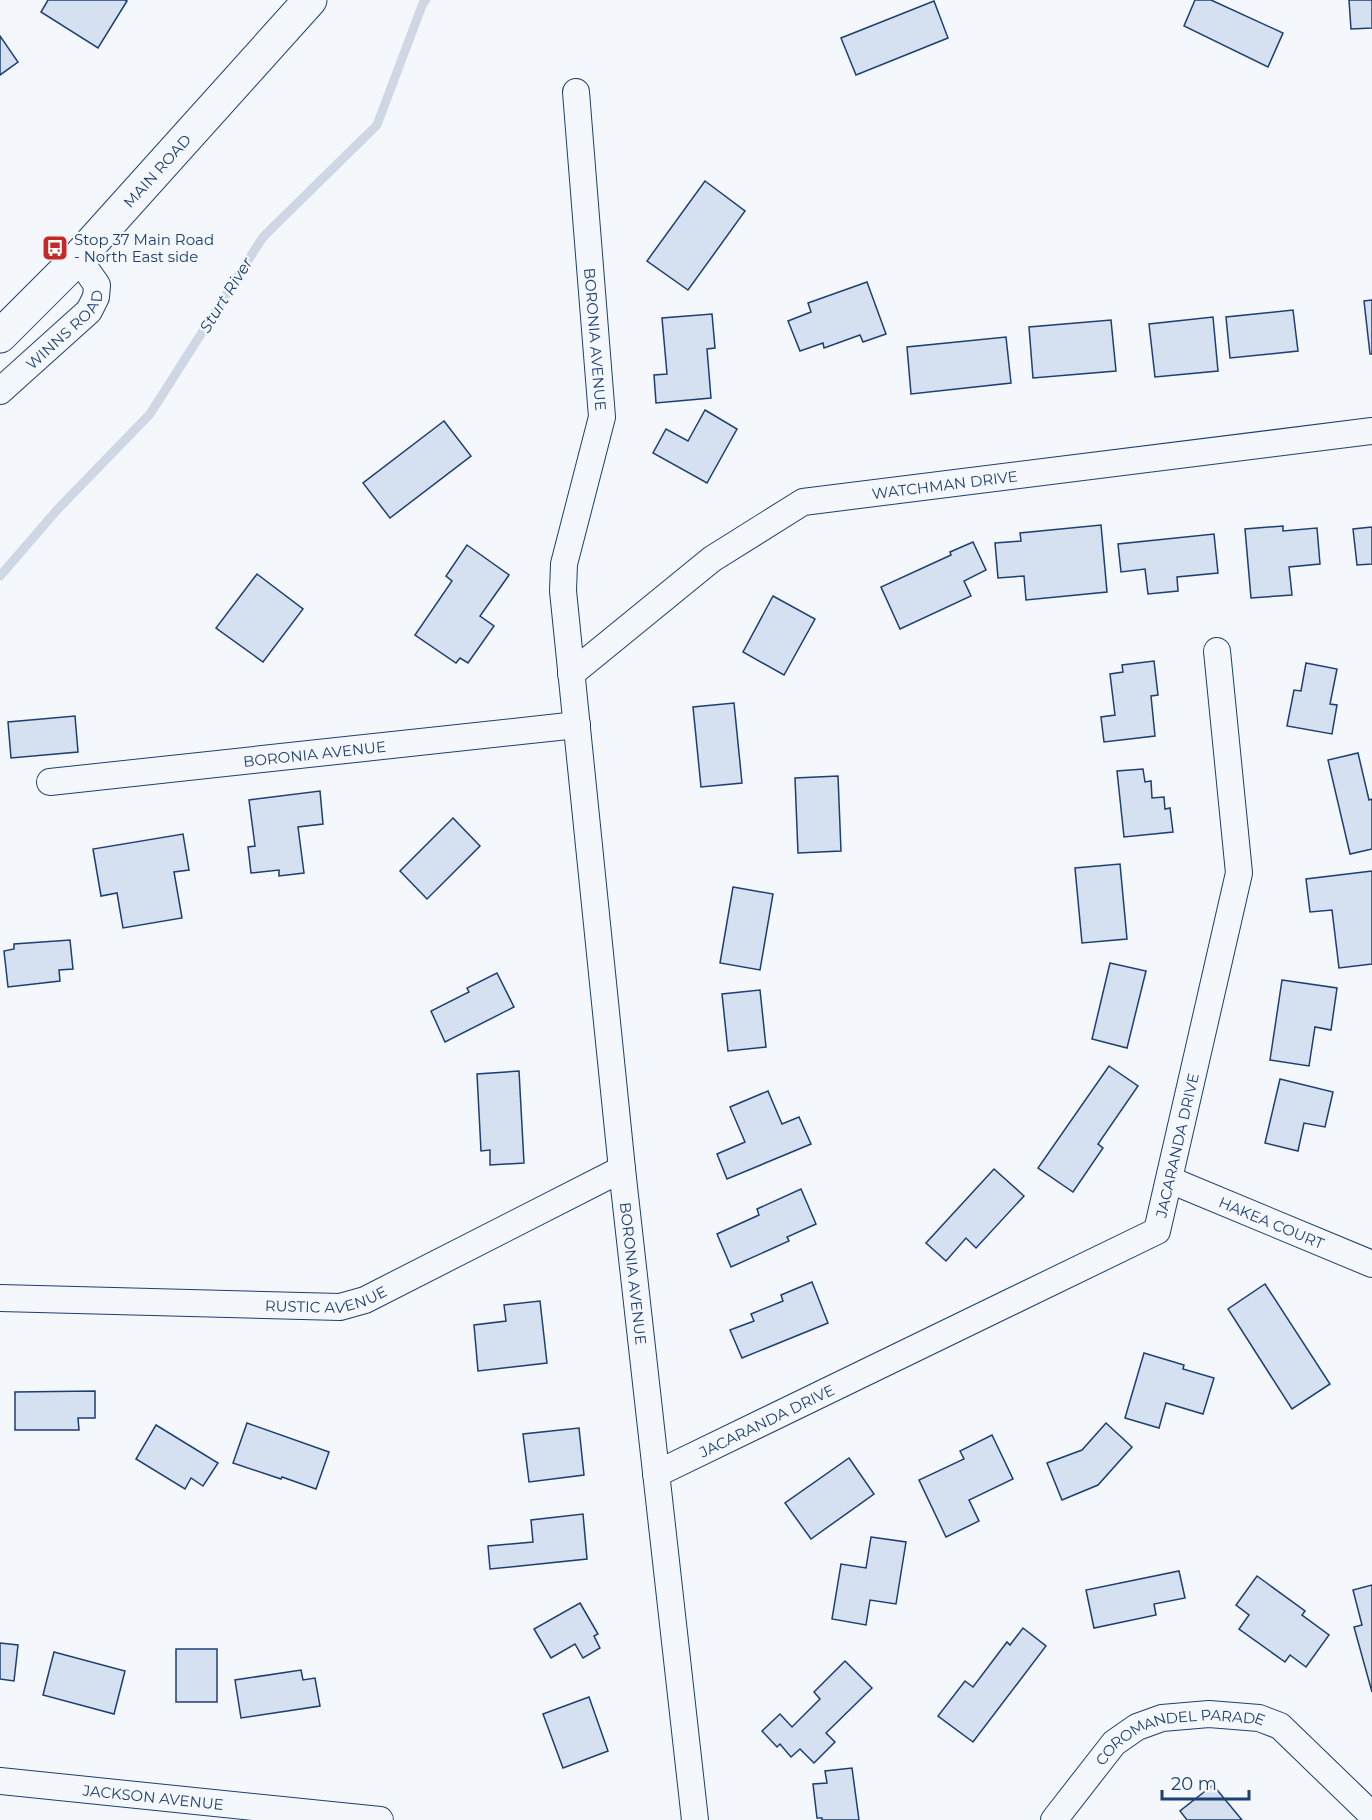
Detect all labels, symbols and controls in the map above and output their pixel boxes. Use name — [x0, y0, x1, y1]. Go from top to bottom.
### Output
street label: MAIN ROAD — [119, 130, 195, 211]
place label: Stop 37 Main Road - North East side — [74, 230, 214, 266]
bus stop icon: Stop 37 Main Road - North East side — [40, 233, 70, 263]
water label: Sturt River — [195, 253, 257, 336]
street label: BORONIA AVENUE — [581, 267, 611, 411]
street label: WINNS ROAD — [22, 289, 106, 373]
street label: WATCHMAN DRIVE — [871, 466, 1019, 503]
street label: BORONIA AVENUE — [242, 736, 387, 771]
street label: JACARANDA DRIVE — [1151, 1071, 1202, 1220]
street label: HAKEA COURT — [1216, 1192, 1327, 1253]
street label: BORONIA AVENUE — [616, 1201, 651, 1346]
street label: RUSTIC AVENUE — [265, 1281, 390, 1317]
street label: JACARANDA DRIVE — [695, 1380, 837, 1462]
street label: COROMANDEL PARADE — [1091, 1704, 1268, 1769]
scale bar — [1162, 1763, 1249, 1801]
text: 20 m — [1171, 1773, 1217, 1795]
street label: JACKSON AVENUE — [81, 1780, 225, 1813]

